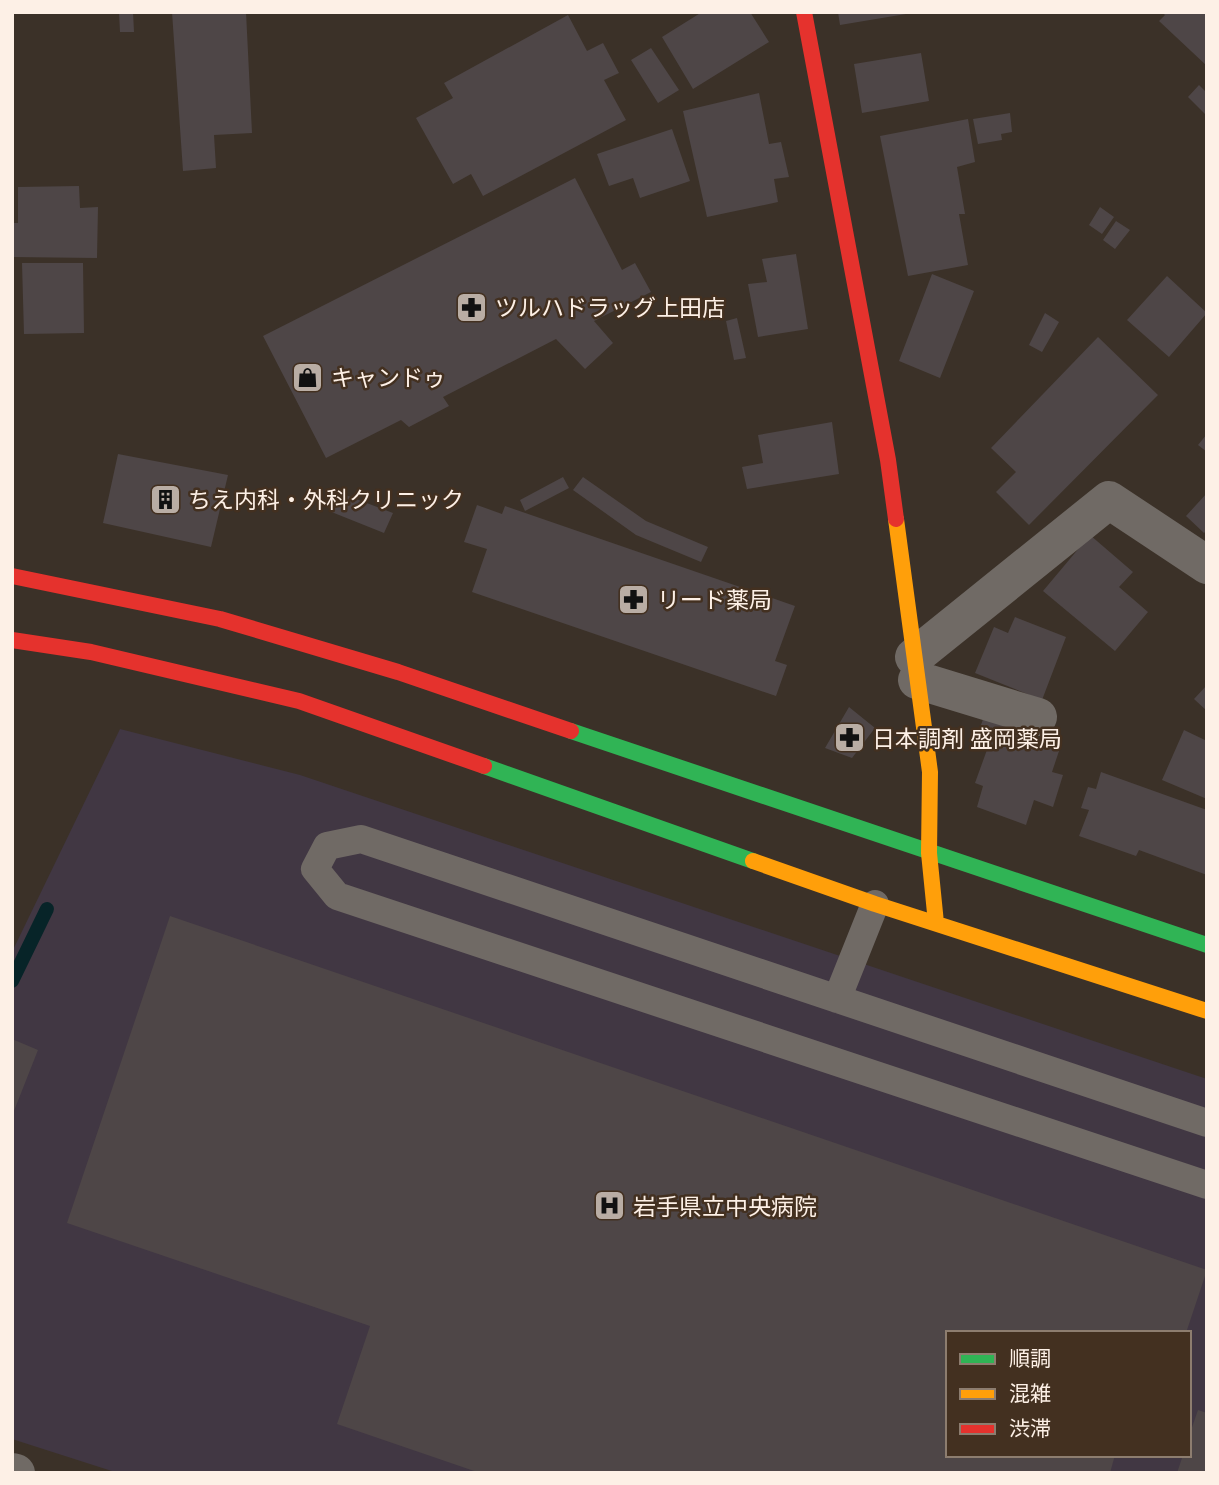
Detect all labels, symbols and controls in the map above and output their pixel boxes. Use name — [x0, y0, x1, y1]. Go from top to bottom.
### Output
pharmacy icon: ツルハドラッグ上田店 — [455, 290, 489, 324]
place label: ツルハドラッグ上田店 — [495, 291, 725, 323]
shop icon: キャンドゥ — [291, 360, 325, 394]
place label: キャンドゥ — [331, 361, 446, 393]
building icon: ちえ内科・外科クリニック — [148, 482, 182, 516]
place label: ちえ内科・外科クリニック — [188, 483, 464, 515]
pharmacy icon: リード薬局 — [617, 582, 651, 616]
place label: リード薬局 — [657, 583, 772, 615]
pharmacy icon: 日本調剤 盛岡薬局 — [832, 721, 866, 755]
place label: 日本調剤 盛岡薬局 — [872, 722, 1062, 754]
hospital icon: 岩手県立中央病院 — [593, 1189, 627, 1223]
place label: 岩手県立中央病院 — [633, 1190, 817, 1222]
legend — [946, 1331, 1191, 1457]
text: 順調 — [1009, 1344, 1051, 1372]
text: 混雑 — [1009, 1379, 1051, 1407]
text: 渋滞 — [1009, 1414, 1051, 1442]

